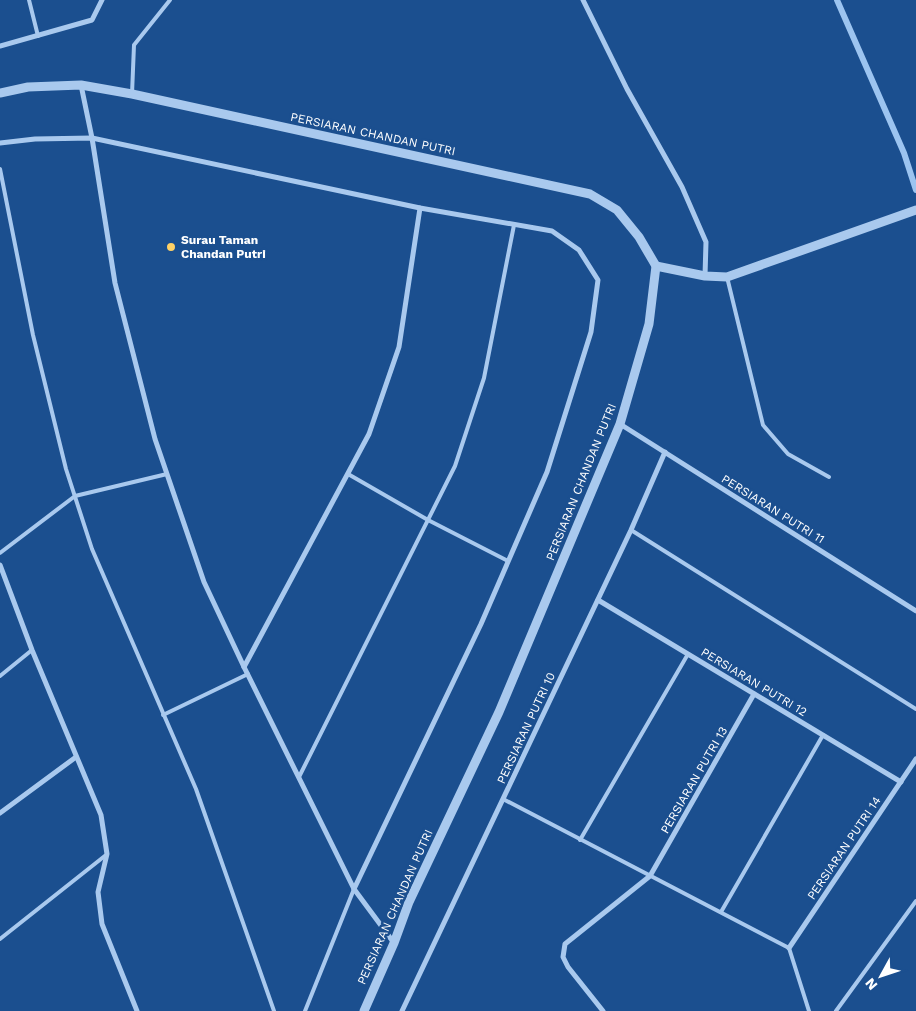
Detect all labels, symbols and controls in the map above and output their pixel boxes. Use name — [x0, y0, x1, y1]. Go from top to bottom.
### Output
street label: PERSIARAN CHANDAN PUTRI — [289, 110, 457, 158]
place label: Surau Taman Chandan Putri — [181, 233, 266, 261]
marker: Surau Taman Chandan Putri — [165, 241, 177, 253]
street label: PERSIARAN CHANDAN PUTRI — [543, 401, 619, 563]
street label: PERSIARAN PUTRI 11 — [719, 472, 827, 546]
street label: PERSIARAN PUTRI 12 — [699, 645, 809, 719]
street label: PERSIARAN PUTRI 10 — [494, 670, 558, 786]
street label: PERSIARAN PUTRI 13 — [658, 724, 730, 836]
street label: PERSIARAN PUTRI 14 — [804, 794, 884, 902]
street label: PERSIARAN CHANDAN PUTRI — [354, 827, 436, 987]
north arrow — [856, 951, 906, 1001]
text: N — [862, 975, 881, 993]

